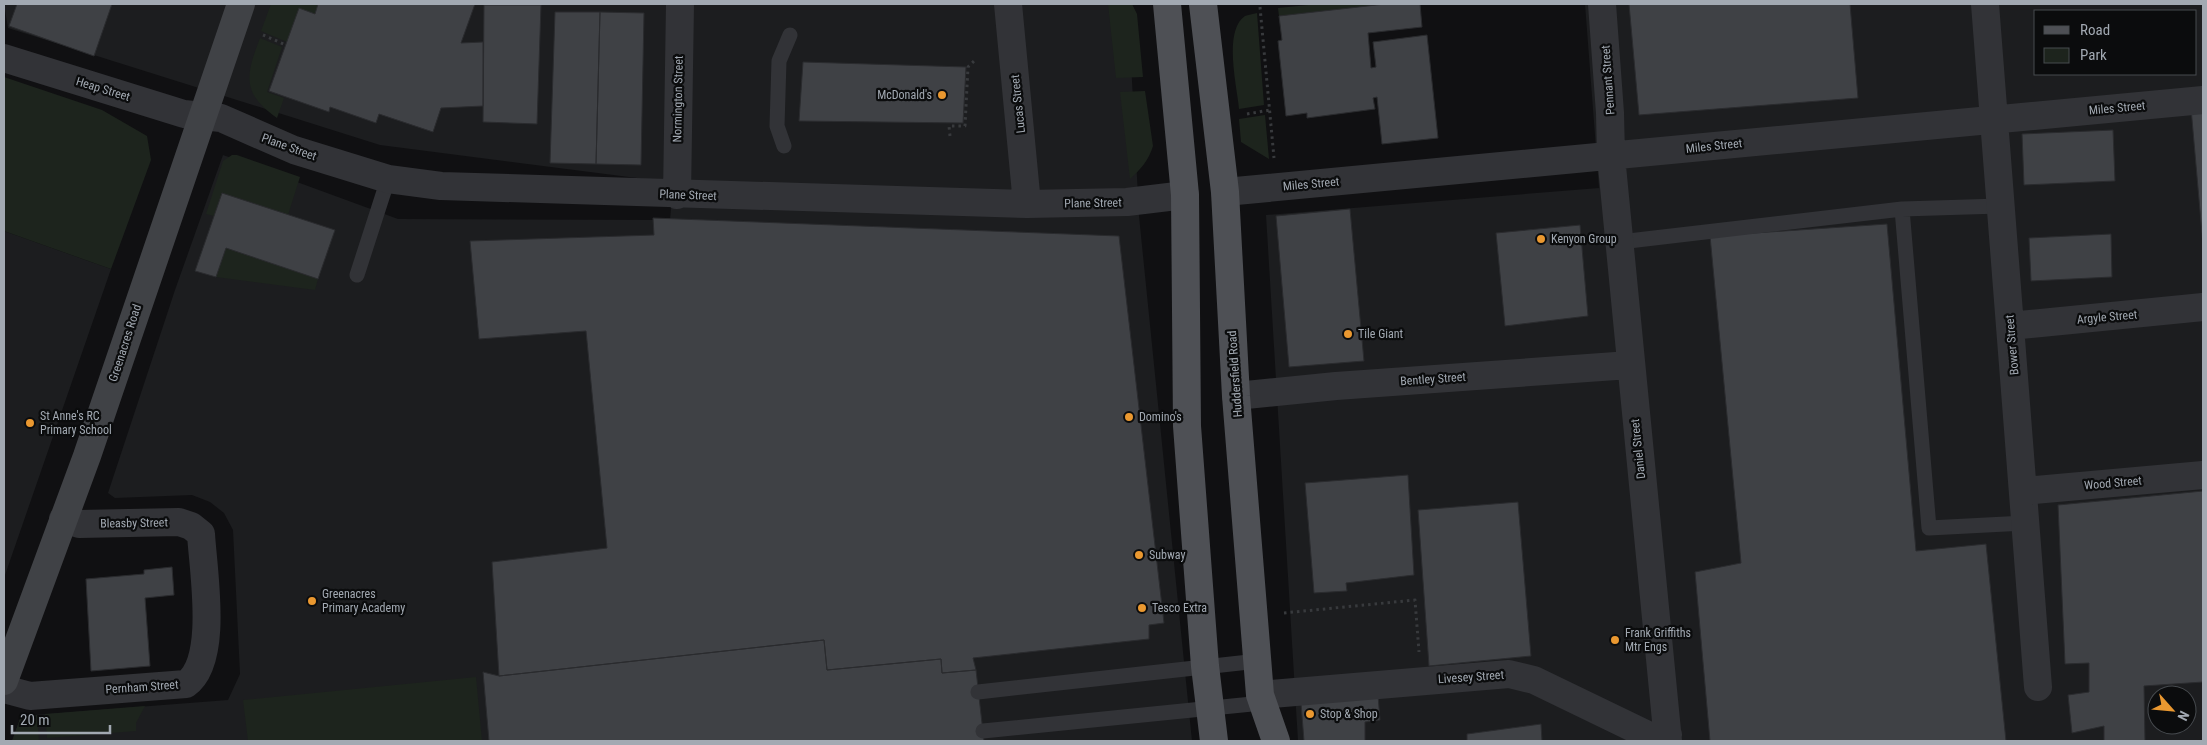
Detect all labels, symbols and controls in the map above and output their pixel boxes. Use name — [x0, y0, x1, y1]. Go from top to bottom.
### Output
legend — [2034, 10, 2197, 75]
text: Road — [2080, 21, 2110, 39]
street label: Pennant Street — [1599, 44, 1617, 115]
text: Park — [2080, 46, 2107, 64]
street label: Normington Street — [670, 55, 686, 143]
street label: Heap Street — [74, 74, 132, 104]
street label: Lucas Street — [1008, 74, 1028, 134]
place label: McDonald's — [877, 88, 932, 102]
marker: McDonald's — [936, 89, 948, 101]
street label: Miles Street — [2088, 99, 2146, 117]
street label: Plane Street — [260, 131, 319, 164]
street label: Miles Street — [1685, 136, 1743, 156]
street label: Miles Street — [1282, 175, 1340, 193]
street label: Plane Street — [659, 187, 717, 203]
street label: Plane Street — [1064, 195, 1122, 211]
place label: Kenyon Group — [1551, 232, 1617, 246]
marker: Kenyon Group — [1535, 233, 1547, 245]
street label: Greenacres Road — [106, 303, 144, 383]
street label: Argyle Street — [2076, 307, 2138, 327]
street label: Bower Street — [2002, 314, 2022, 376]
place label: Tile Giant — [1358, 327, 1404, 341]
marker: Tile Giant — [1342, 328, 1354, 340]
street label: Huddersfield Road — [1225, 330, 1245, 418]
street label: Bentley Street — [1400, 370, 1467, 388]
place label: St Anne's RC Primary School — [40, 409, 112, 437]
place label: Domino's — [1139, 410, 1182, 424]
marker: Domino's — [1123, 411, 1135, 423]
marker: St Anne's RC Primary School — [24, 417, 36, 429]
street label: Daniel Street — [1628, 418, 1648, 480]
street label: Wood Street — [2084, 473, 2143, 492]
street label: Bleasby Street — [100, 515, 169, 531]
place label: Subway — [1149, 548, 1185, 562]
marker: Subway — [1133, 549, 1145, 561]
place label: Greenacres Primary Academy — [322, 587, 405, 615]
marker: Greenacres Primary Academy — [306, 595, 318, 607]
place label: Tesco Extra — [1152, 601, 1207, 615]
marker: Tesco Extra — [1136, 602, 1148, 614]
place label: Frank Griffiths Mtr Engs — [1625, 626, 1691, 654]
marker: Frank Griffiths Mtr Engs — [1609, 634, 1621, 646]
street label: Livesey Street — [1438, 668, 1505, 686]
street label: Pernham Street — [105, 677, 179, 697]
north arrow — [2147, 685, 2197, 735]
scale bar — [12, 702, 110, 734]
place label: Stop & Shop — [1320, 707, 1378, 721]
marker: Stop & Shop — [1304, 708, 1316, 720]
text: N — [2175, 708, 2193, 723]
text: 20 m — [20, 711, 50, 729]

